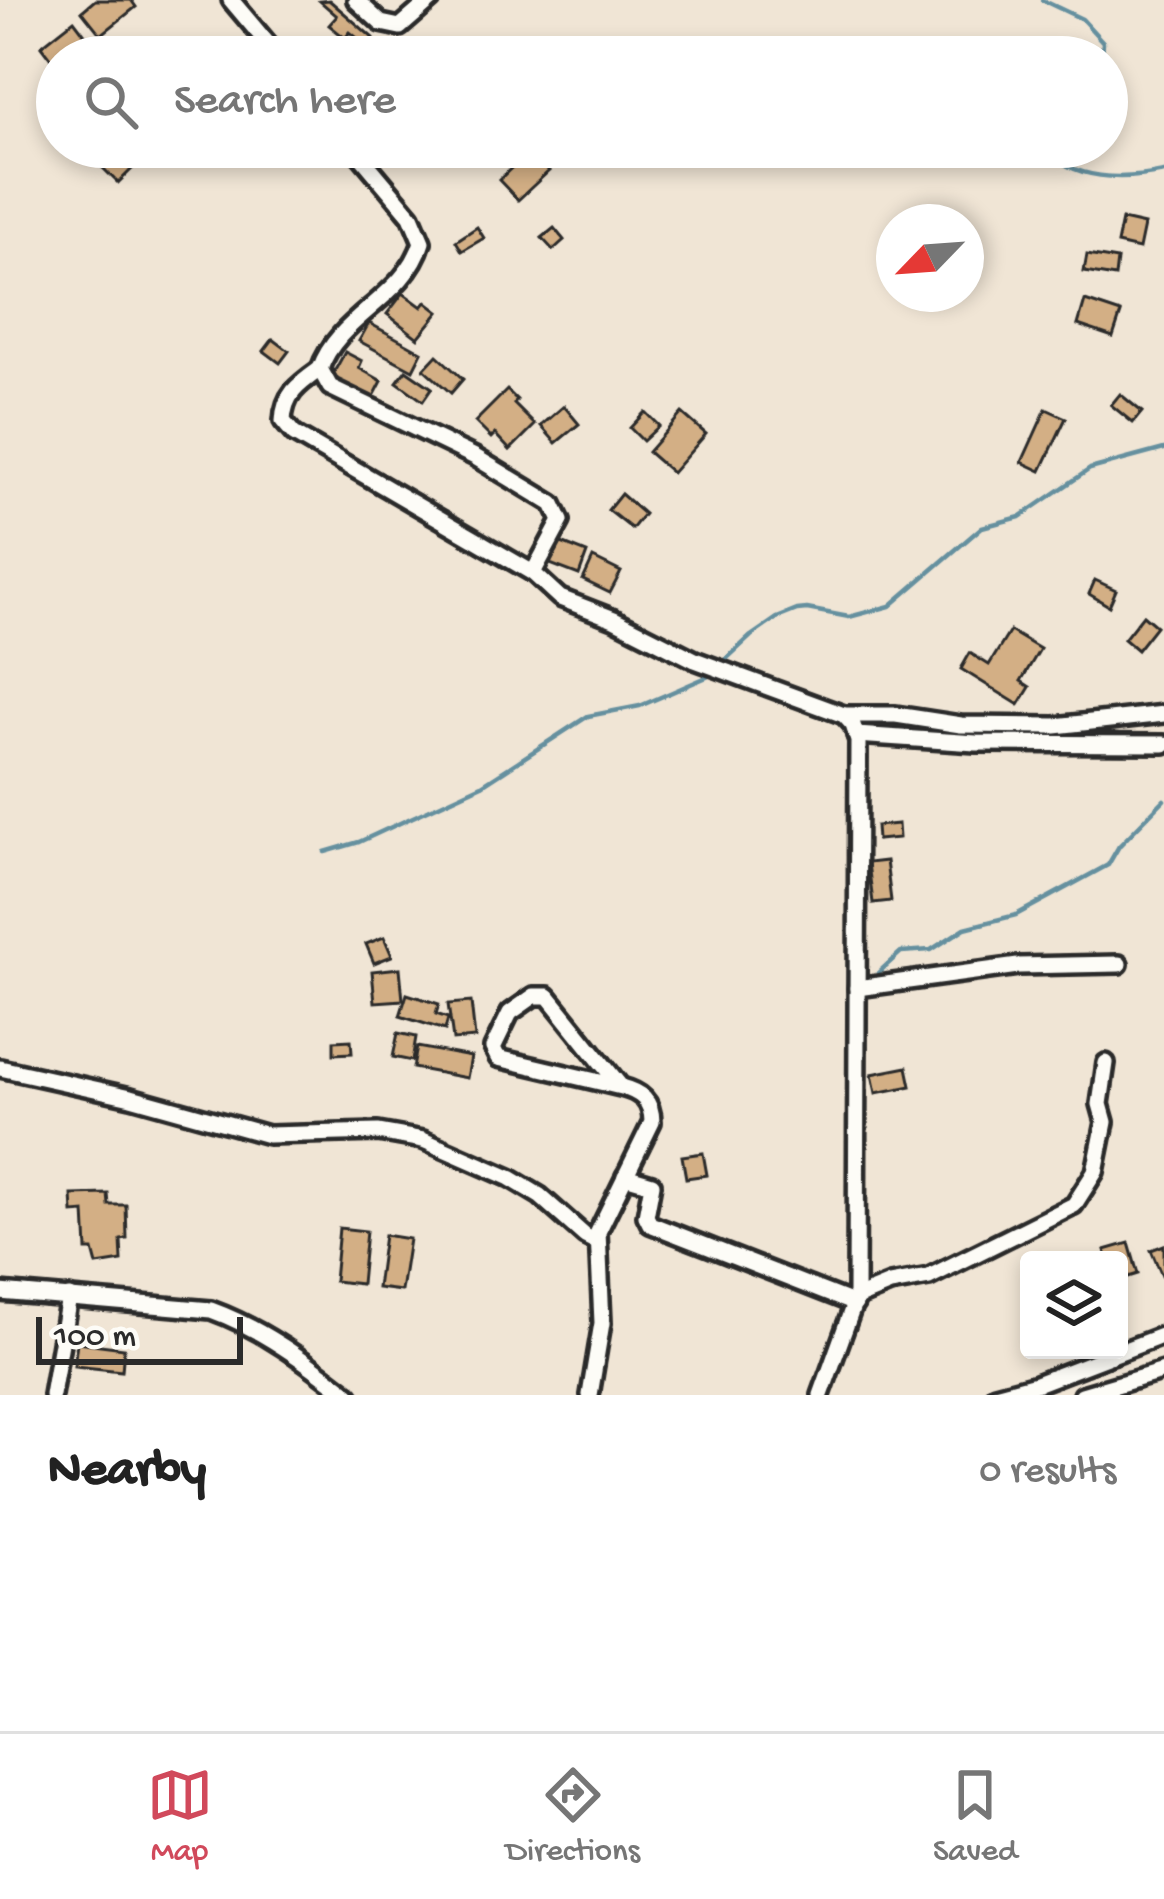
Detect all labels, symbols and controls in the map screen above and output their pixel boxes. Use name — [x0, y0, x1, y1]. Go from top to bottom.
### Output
search box — [36, 36, 1128, 168]
icon: search — [78, 69, 144, 135]
text: Search here — [174, 76, 396, 129]
north arrow — [876, 204, 984, 312]
map controls — [1020, 1251, 1128, 1359]
button: layers — [1020, 1251, 1128, 1359]
scale bar — [36, 1311, 243, 1364]
text: 100 m — [54, 1319, 136, 1357]
text: Nearby — [48, 1443, 206, 1503]
text: 0 results — [979, 1450, 1116, 1496]
tab: Map — [147, 1762, 213, 1872]
tab: Directions — [506, 1762, 640, 1872]
tab: Saved — [933, 1762, 1017, 1872]

